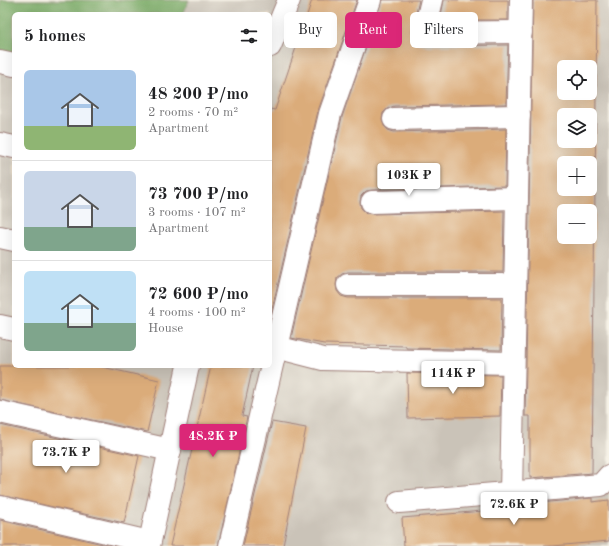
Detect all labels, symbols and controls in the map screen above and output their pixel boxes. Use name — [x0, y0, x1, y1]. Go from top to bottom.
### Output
chip: Buy — [284, 12, 337, 48]
chip: Rent — [345, 12, 402, 48]
chip: Filters — [410, 12, 478, 48]
icon: filters — [238, 25, 260, 47]
text: 5 homes — [24, 28, 86, 45]
map controls — [557, 60, 597, 244]
button: locate — [557, 60, 597, 100]
icon: home — [56, 86, 104, 134]
text: 48 200 ₽/mo — [148, 86, 249, 103]
text: 2 rooms · 70 m² — [148, 106, 238, 119]
button: layers — [557, 108, 597, 148]
text: Apartment — [148, 122, 209, 135]
button: + — [557, 156, 597, 196]
pin: 103K ₽ — [376, 163, 442, 197]
text: 103K ₽ — [386, 169, 432, 182]
text: 73 700 ₽/mo — [148, 186, 249, 203]
icon: home — [56, 187, 104, 235]
button: − — [557, 204, 597, 244]
text: 3 rooms · 107 m² — [148, 206, 246, 219]
text: Apartment — [148, 222, 209, 235]
text: 72 600 ₽/mo — [148, 286, 249, 303]
icon: home — [56, 287, 104, 335]
text: 4 rooms · 100 m² — [148, 306, 246, 319]
text: House — [148, 322, 183, 335]
pin: 114K ₽ — [420, 361, 486, 395]
text: 114K ₽ — [430, 367, 476, 380]
pin: 48.2K ₽ — [176, 424, 250, 458]
text: 48.2K ₽ — [188, 430, 238, 443]
pin: 73.7K ₽ — [29, 440, 103, 474]
text: 73.7K ₽ — [41, 446, 91, 459]
pin: 72.6K ₽ — [477, 492, 551, 526]
text: 72.6K ₽ — [489, 498, 539, 511]

